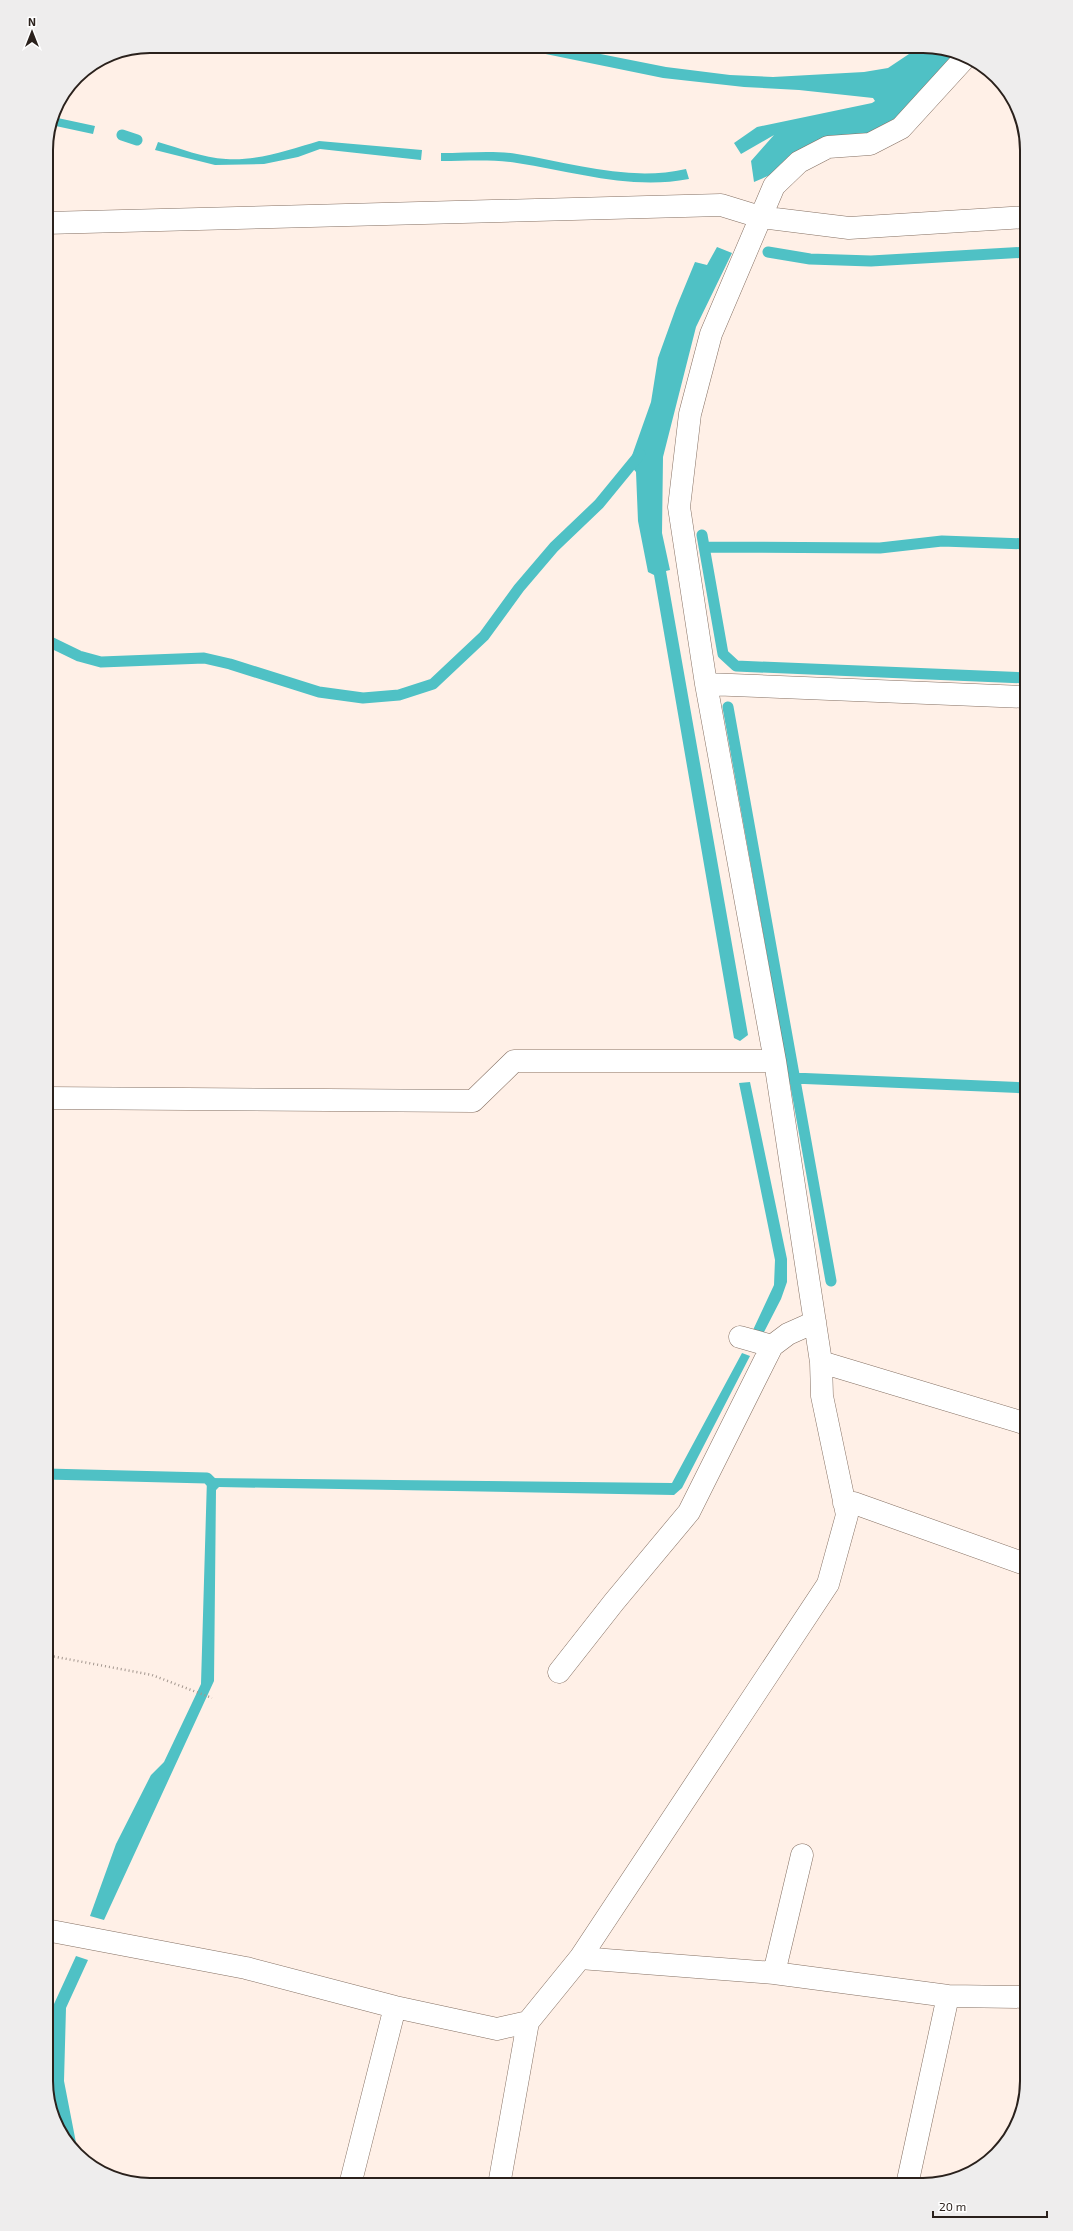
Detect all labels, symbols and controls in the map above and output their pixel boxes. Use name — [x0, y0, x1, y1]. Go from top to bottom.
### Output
north arrow — [12, 12, 52, 52]
text: N — [28, 15, 36, 28]
scale bar — [933, 2193, 1047, 2219]
text: 20 m — [939, 2199, 966, 2213]

